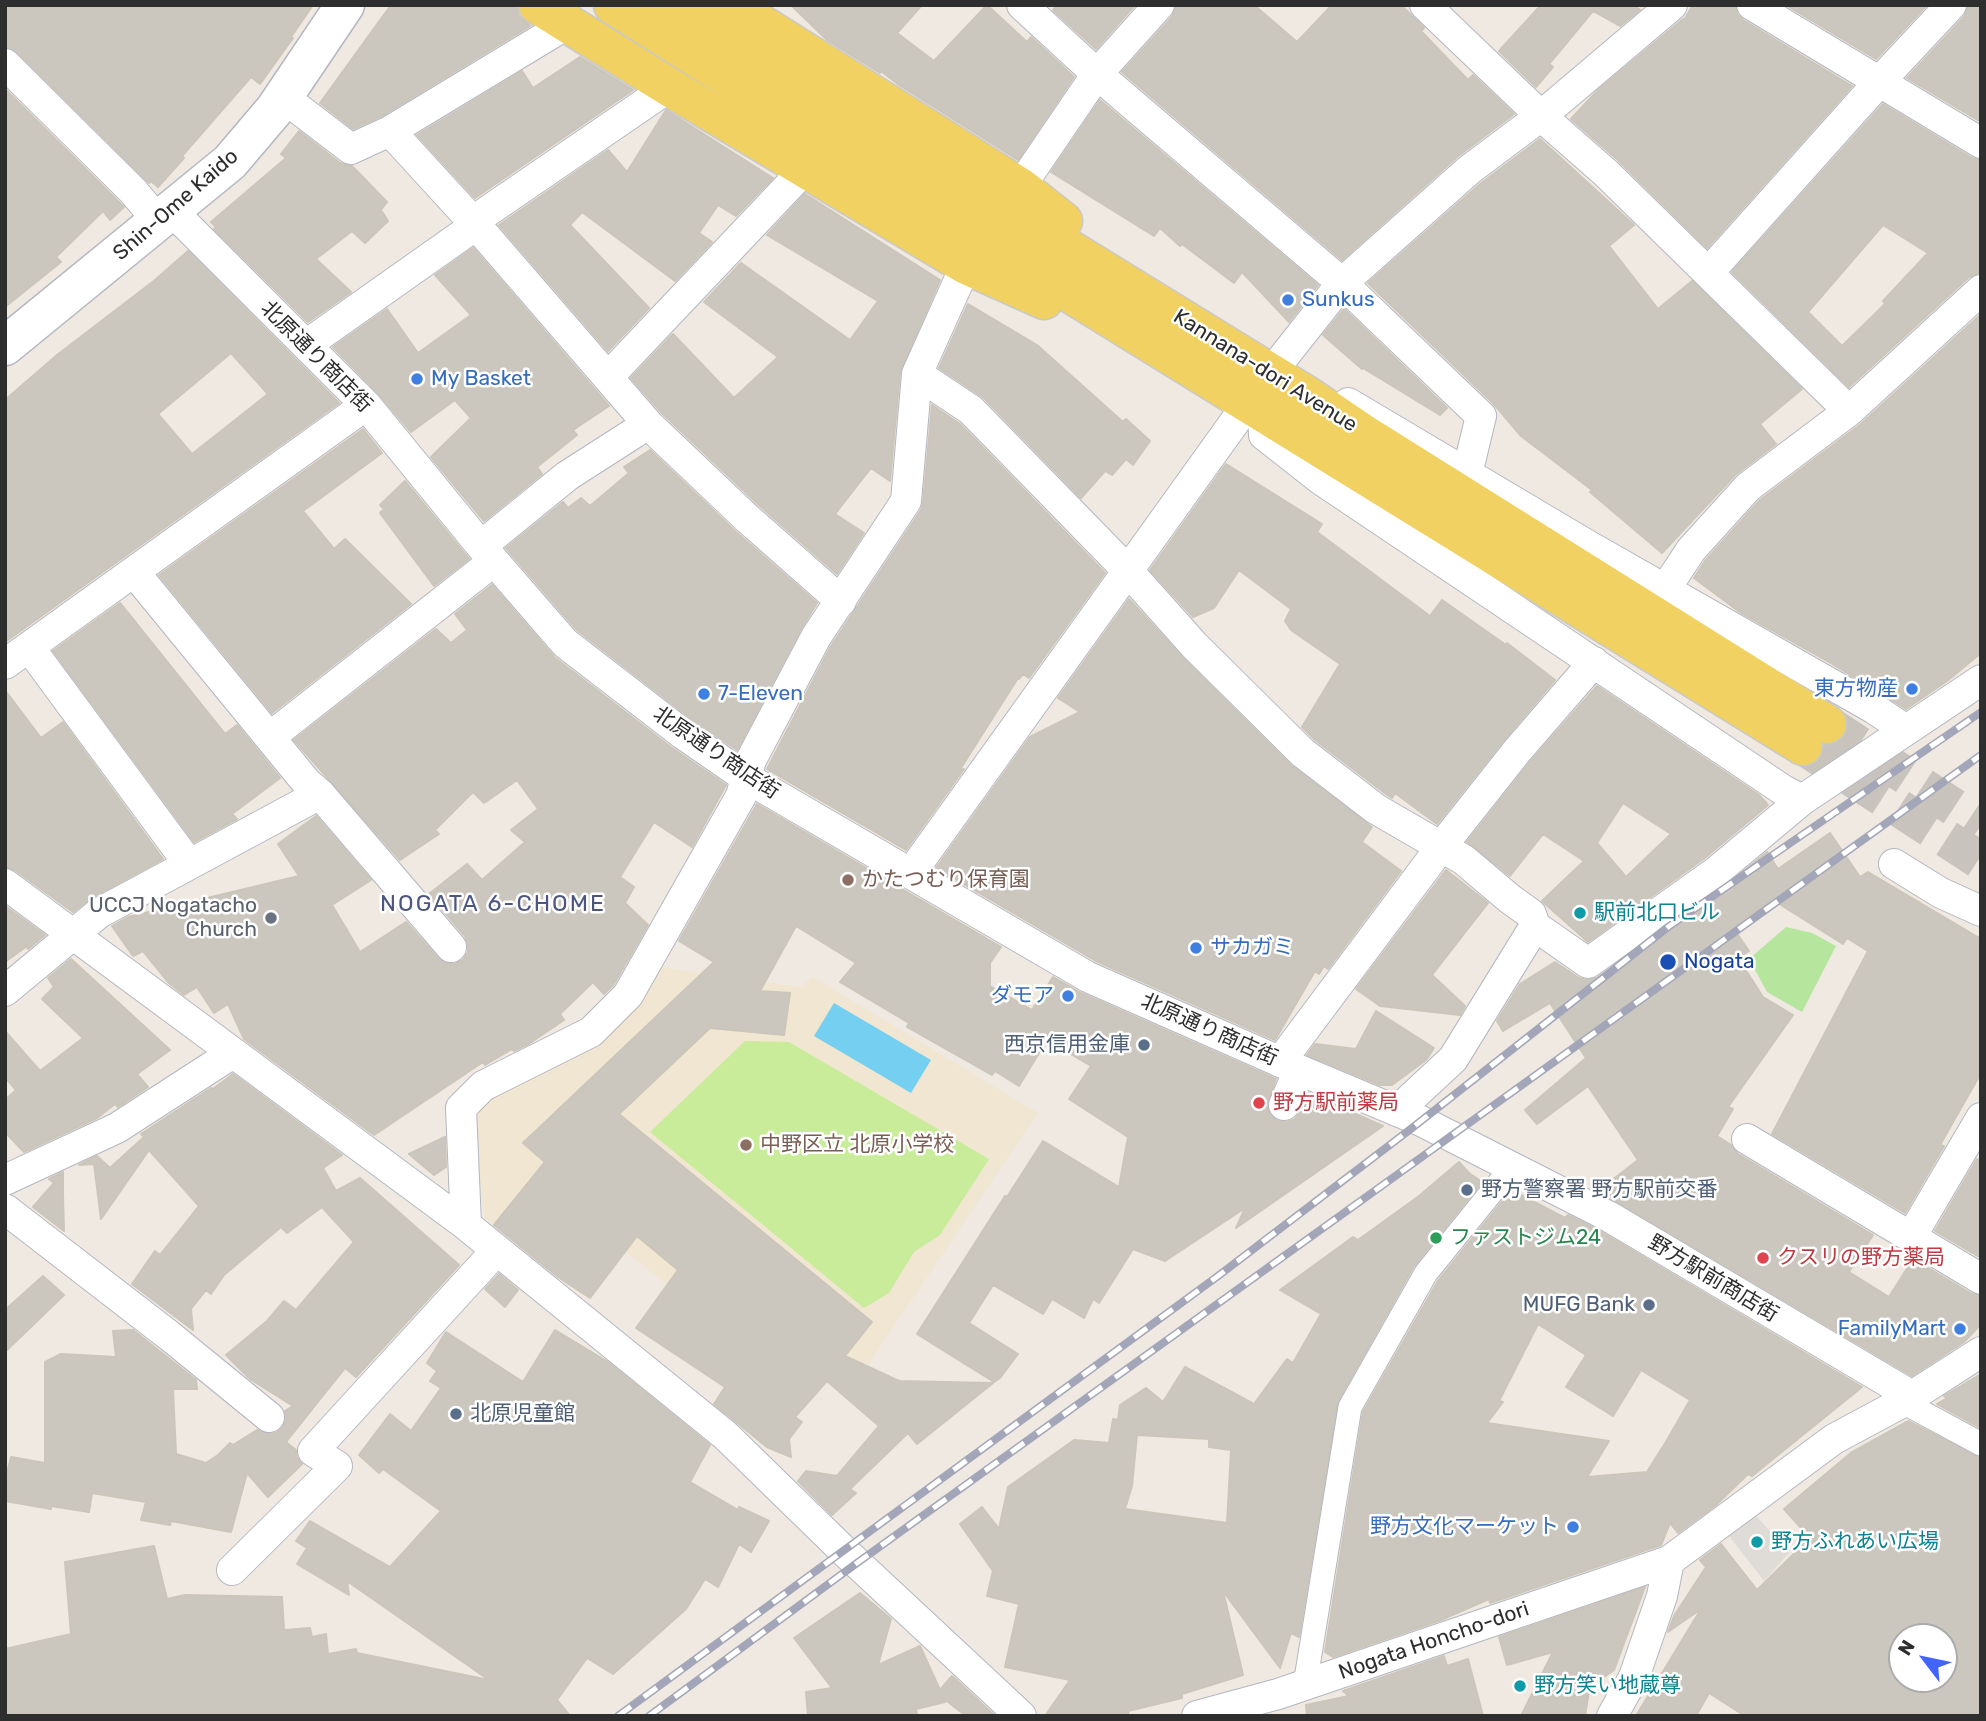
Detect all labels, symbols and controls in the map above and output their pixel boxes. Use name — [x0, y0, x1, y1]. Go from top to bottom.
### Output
street label: Shin-Ome Kaido — [108, 144, 244, 266]
place label: Sunkus — [1302, 287, 1375, 313]
marker: Sunkus — [1280, 292, 1296, 308]
street label: 北原通り商店街 — [255, 296, 377, 418]
street label: Kannana-dori Avenue — [1168, 304, 1362, 438]
place label: My Basket — [431, 366, 531, 392]
marker: My Basket — [409, 371, 425, 387]
place label: 東方物産 — [1814, 676, 1898, 702]
place label: 7-Eleven — [718, 681, 803, 707]
marker: 東方物産 — [1904, 681, 1920, 697]
marker: 7-Eleven — [696, 686, 712, 702]
street label: 北原通り商店街 — [648, 701, 784, 805]
place label: かたつむり保育園 — [862, 867, 1030, 893]
marker: かたつむり保育園 — [840, 872, 856, 888]
district label: NOGATA 6-CHOME — [382, 890, 604, 918]
place label: UCCJ Nogatacho Church — [89, 893, 257, 943]
place label: 駅前北口ビル — [1594, 900, 1720, 926]
marker: 駅前北口ビル — [1572, 905, 1588, 921]
marker: UCCJ Nogatacho Church — [263, 910, 279, 926]
place label: サカガミ — [1210, 935, 1294, 961]
marker: サカガミ — [1188, 940, 1204, 956]
place label: Nogata — [1684, 949, 1754, 975]
marker: Nogata — [1658, 952, 1678, 972]
place label: ダモア — [991, 983, 1054, 1009]
marker: ダモア — [1060, 988, 1076, 1004]
street label: 北原通り商店街 — [1137, 989, 1281, 1071]
place label: 西京信用金庫 — [1004, 1032, 1130, 1058]
marker: 西京信用金庫 — [1136, 1037, 1152, 1053]
place label: 野方駅前薬局 — [1273, 1090, 1399, 1116]
marker: 野方駅前薬局 — [1251, 1095, 1267, 1111]
place label: 中野区立 北原小学校 — [760, 1132, 954, 1158]
marker: 中野区立 北原小学校 — [738, 1137, 754, 1153]
place label: 野方警察署 野方駅前交番 — [1481, 1177, 1717, 1203]
marker: 野方警察署 野方駅前交番 — [1459, 1182, 1475, 1198]
place label: ファストジム24 — [1450, 1225, 1601, 1251]
marker: ファストジム24 — [1428, 1230, 1444, 1246]
street label: 野方駅前商店街 — [1644, 1230, 1782, 1328]
place label: クスリの野方薬局 — [1777, 1245, 1945, 1271]
marker: クスリの野方薬局 — [1755, 1250, 1771, 1266]
place label: MUFG Bank — [1523, 1292, 1635, 1318]
marker: MUFG Bank — [1641, 1297, 1657, 1313]
place label: FamilyMart — [1838, 1316, 1946, 1342]
marker: FamilyMart — [1952, 1321, 1968, 1337]
place label: 北原児童館 — [470, 1401, 575, 1427]
marker: 北原児童館 — [448, 1406, 464, 1422]
place label: 野方文化マーケット — [1370, 1514, 1559, 1540]
marker: 野方文化マーケット — [1565, 1519, 1581, 1535]
place label: 野方ふれあい広場 — [1771, 1529, 1939, 1555]
marker: 野方ふれあい広場 — [1749, 1534, 1765, 1550]
street label: Nogata Honcho-dori — [1336, 1597, 1532, 1685]
north arrow — [1888, 1623, 1958, 1693]
text: N — [1893, 1636, 1920, 1660]
place label: 野方笑い地蔵尊 — [1534, 1673, 1681, 1699]
marker: 野方笑い地蔵尊 — [1512, 1678, 1528, 1694]

